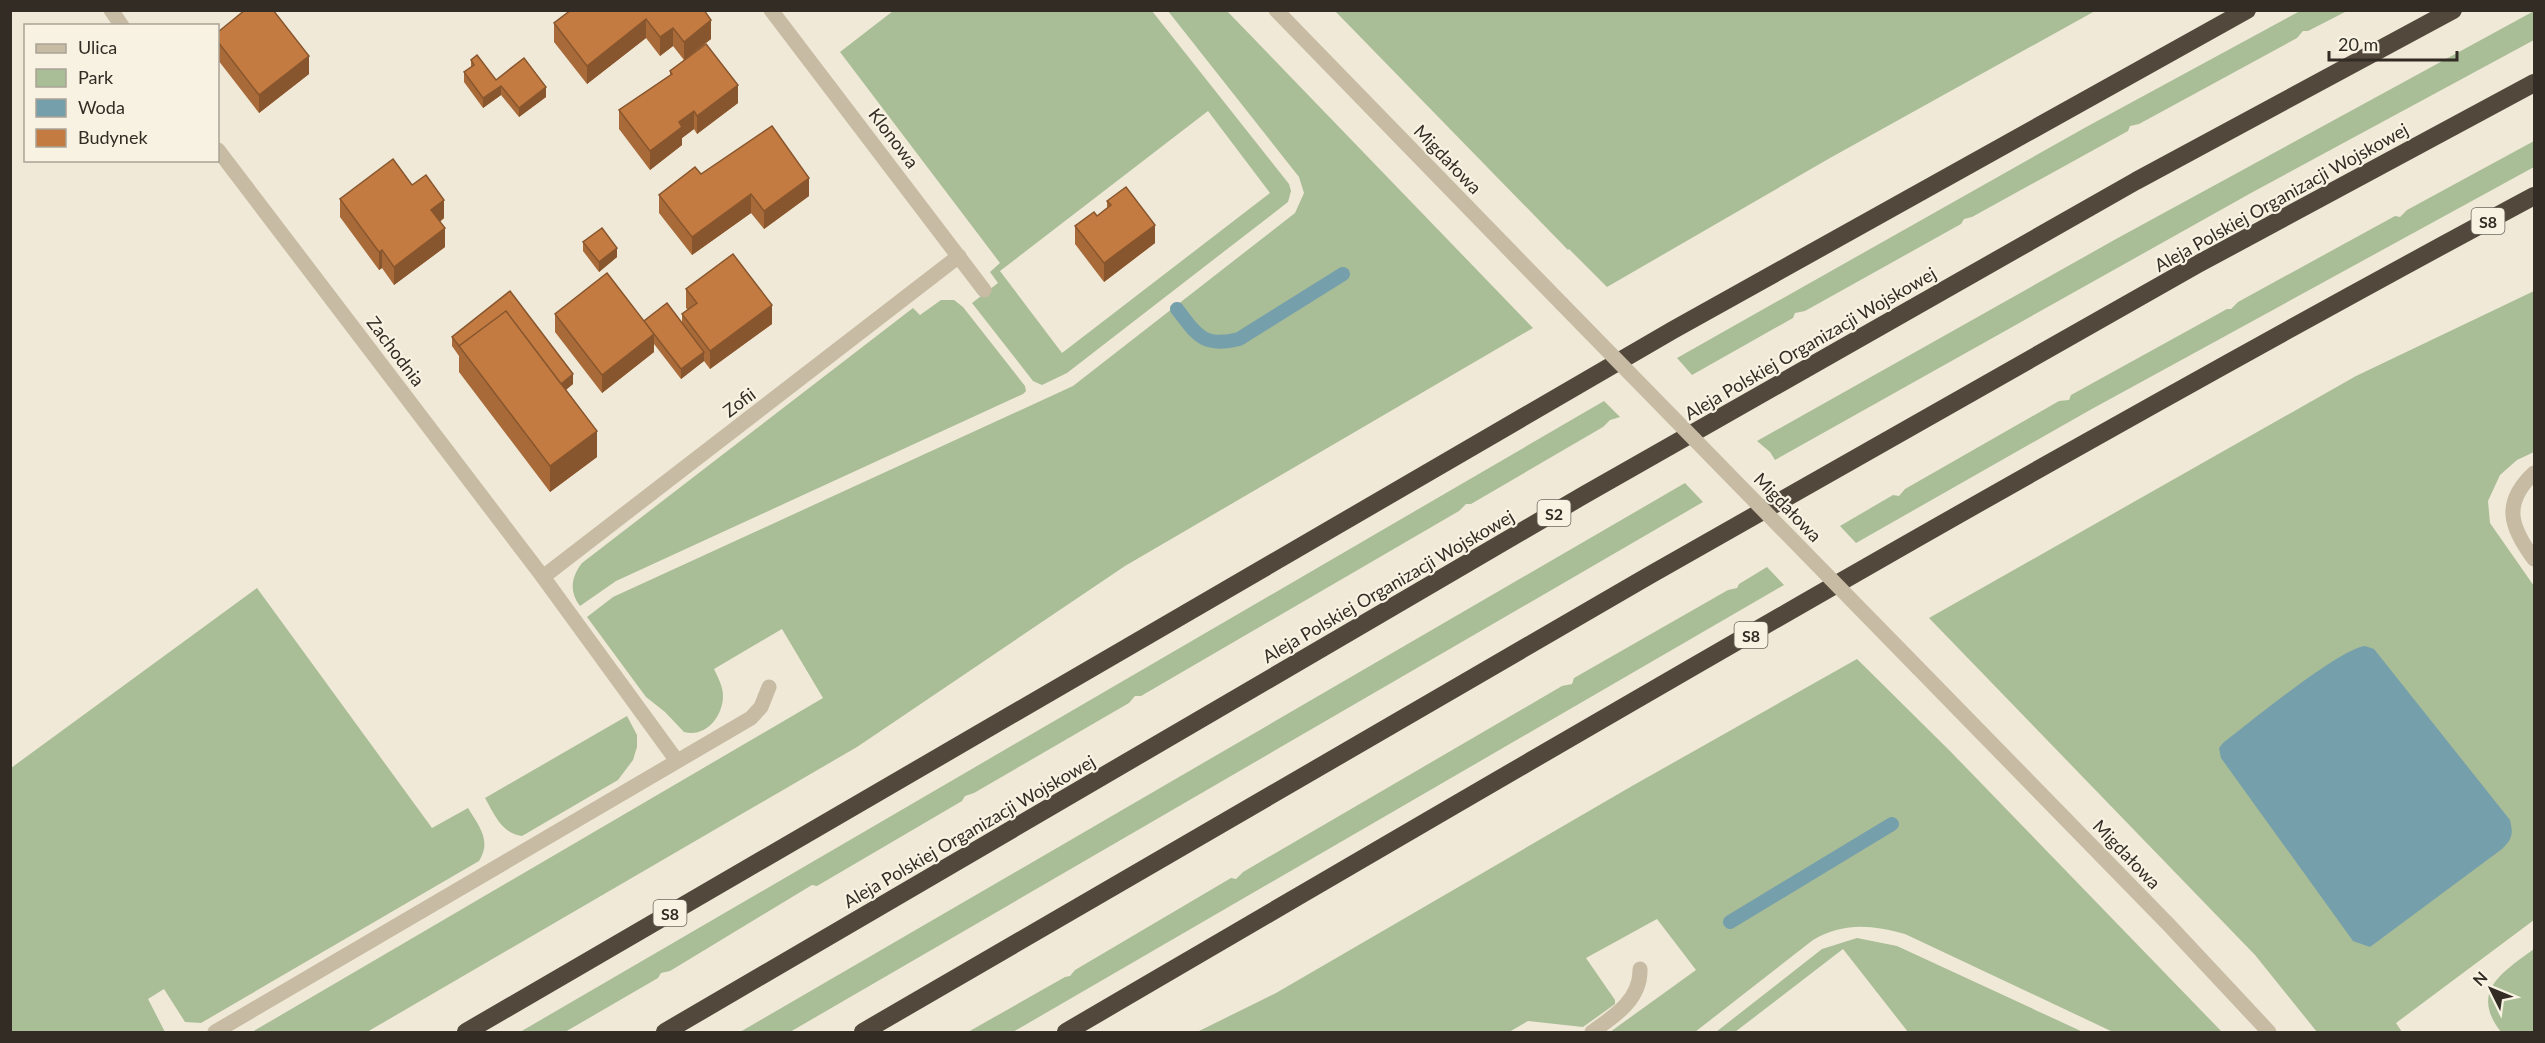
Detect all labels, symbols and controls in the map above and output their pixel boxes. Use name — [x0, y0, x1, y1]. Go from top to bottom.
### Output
legend — [24, 24, 219, 162]
scale bar — [2329, 24, 2456, 62]
text: 20 m — [2338, 33, 2378, 55]
text: Ulica — [78, 36, 117, 58]
text: Park — [78, 66, 114, 88]
text: Woda — [78, 96, 125, 118]
street label: Klonowa — [864, 104, 924, 172]
street label: Aleja Polskiej Organizacji Wojskowej — [2150, 118, 2412, 276]
street label: Migdałowa — [1410, 120, 1486, 198]
text: Budynek — [78, 126, 148, 148]
road number: S8 — [2472, 208, 2504, 234]
street label: Aleja Polskiej Organizacji Wojskowej — [1680, 262, 1940, 424]
street label: Zachodnia — [363, 312, 429, 390]
street label: Zofii — [718, 383, 760, 421]
street label: Migdałowa — [1750, 468, 1826, 546]
road number: S2 — [1538, 500, 1570, 526]
street label: Aleja Polskiej Organizacji Wojskowej — [1258, 505, 1518, 667]
road number: S8 — [1734, 622, 1768, 648]
street label: Aleja Polskiej Organizacji Wojskowej — [839, 750, 1099, 912]
street label: Migdałowa — [2089, 815, 2165, 893]
road number: S8 — [654, 900, 686, 926]
north arrow — [2461, 959, 2521, 1019]
text: N — [2469, 967, 2491, 989]

